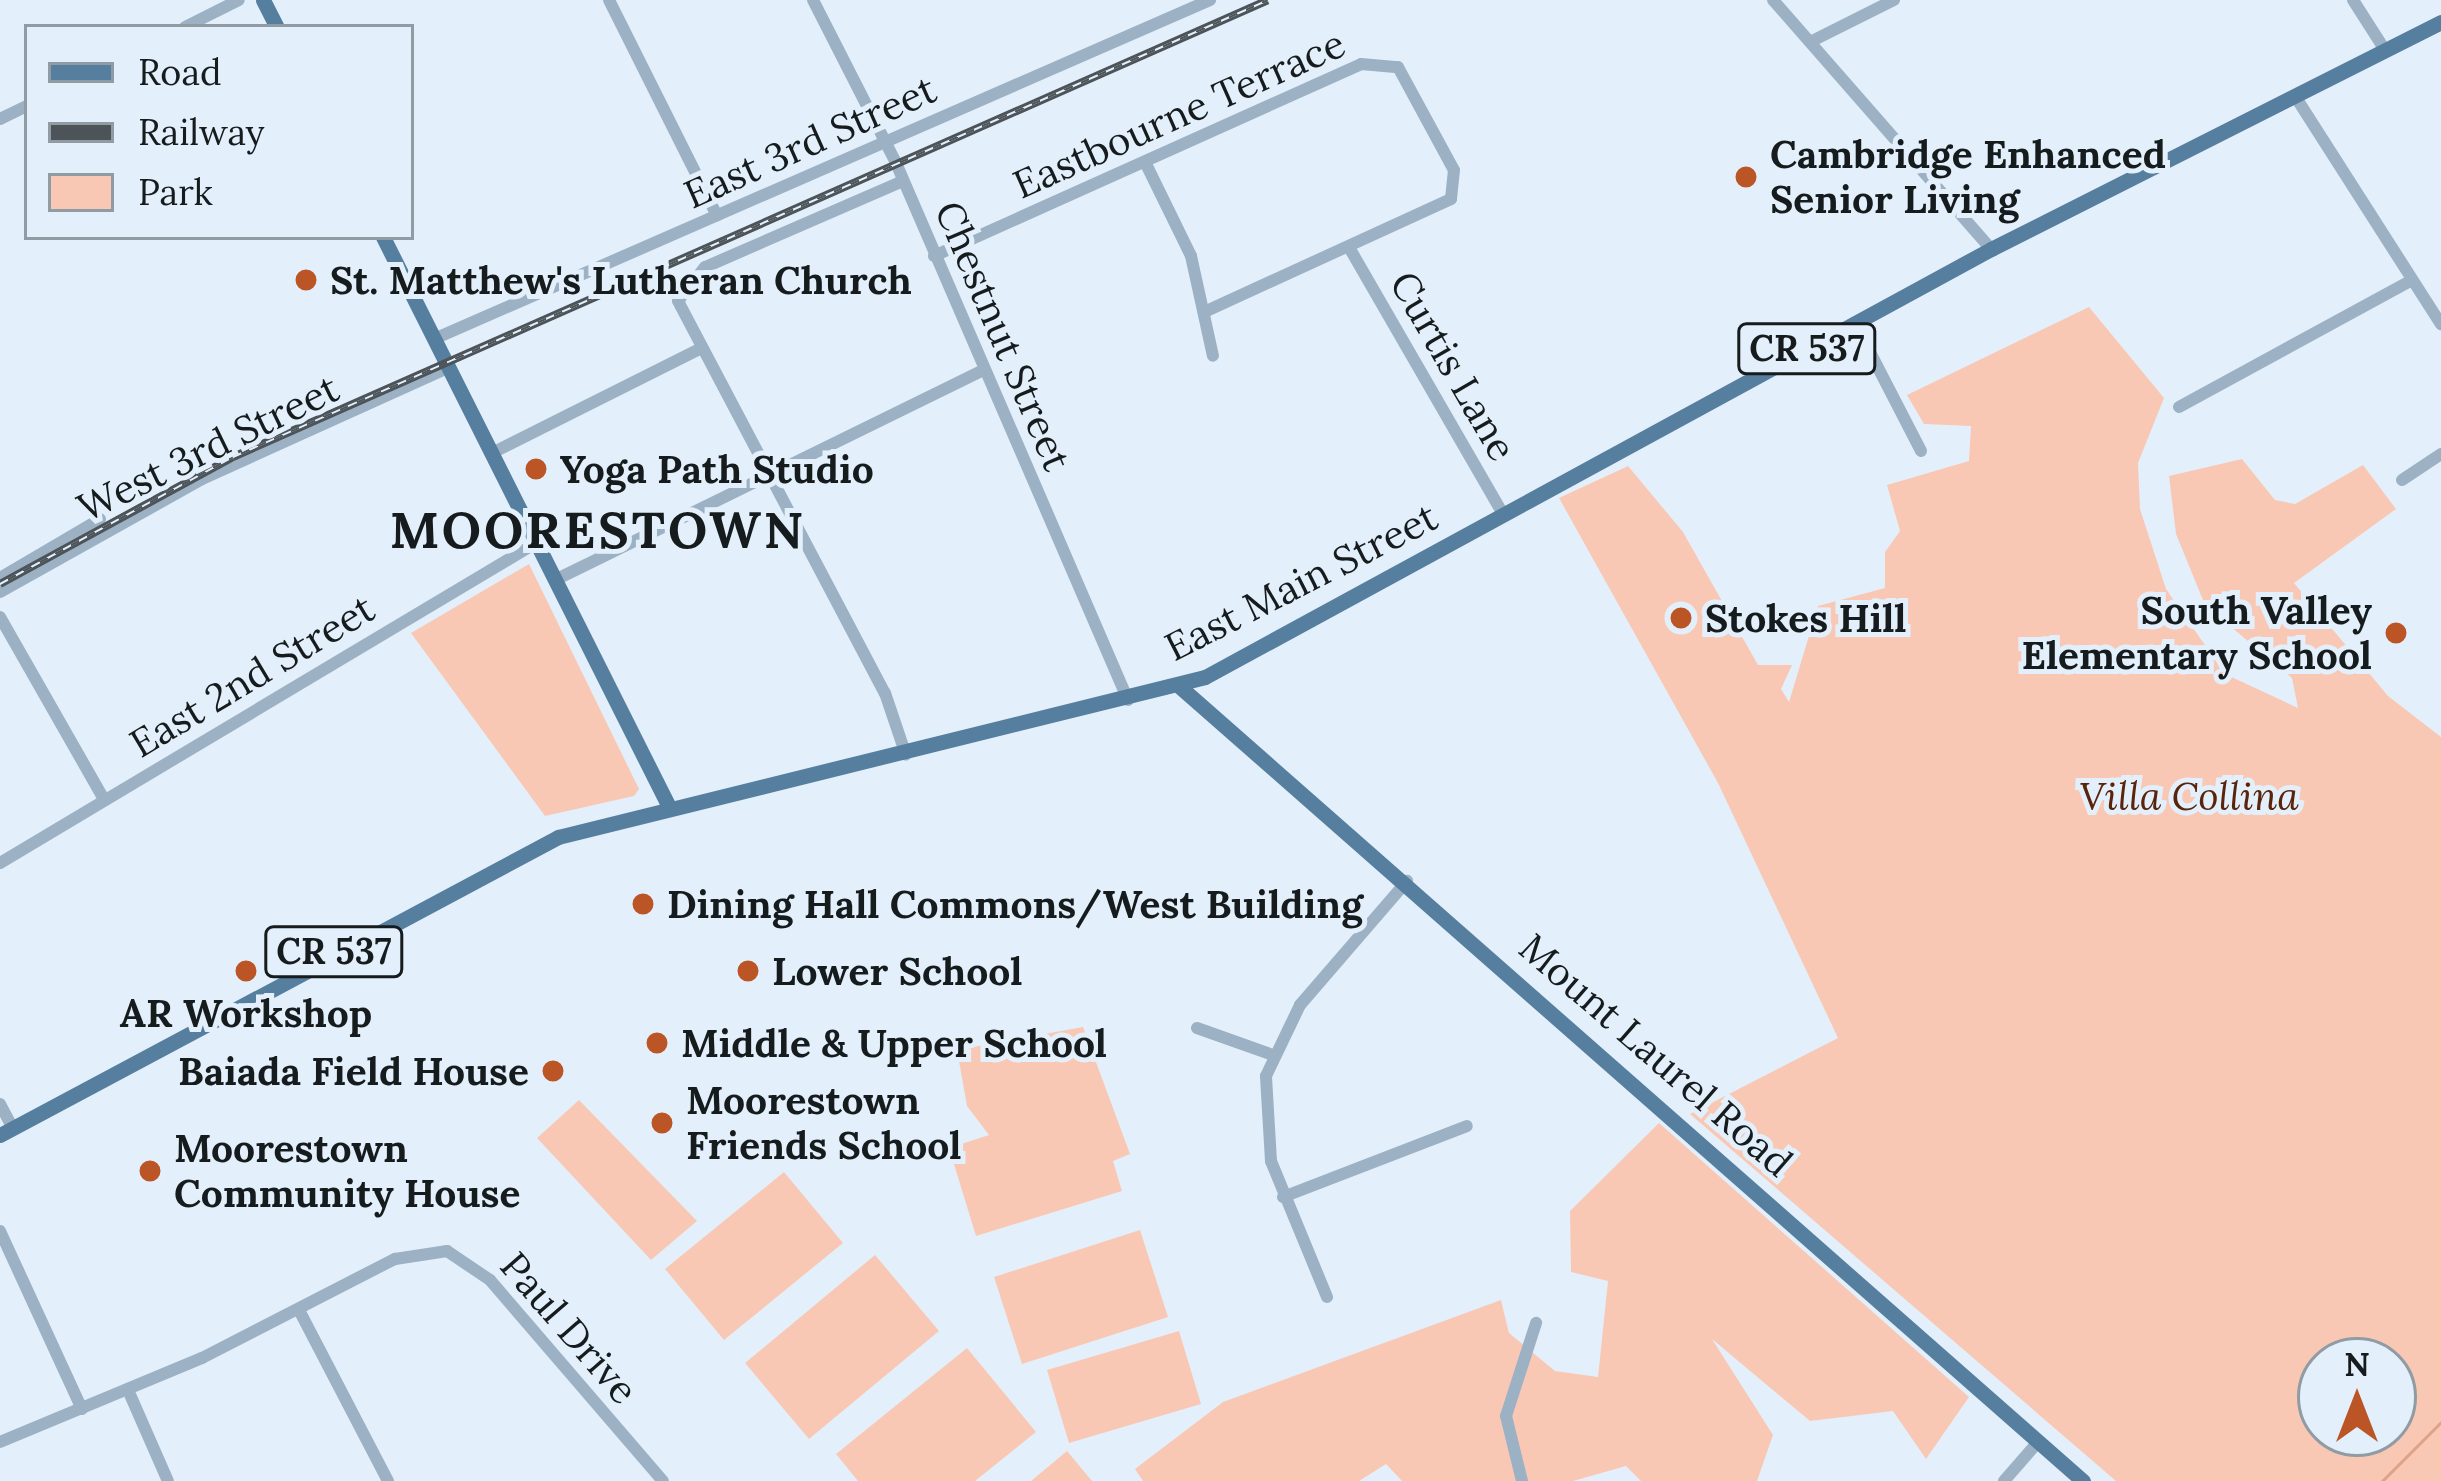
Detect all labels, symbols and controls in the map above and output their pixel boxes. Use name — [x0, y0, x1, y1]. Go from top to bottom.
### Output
street label: Eastbourne Terrace — [1006, 20, 1352, 208]
legend — [24, 24, 414, 240]
text: Road — [138, 49, 222, 95]
street label: East 3rd Street — [677, 66, 943, 218]
text: Railway — [138, 109, 265, 155]
place label: Cambridge Enhanced Senior Living — [1770, 132, 2166, 223]
marker: Cambridge Enhanced Senior Living — [1733, 164, 1759, 190]
text: Park — [138, 169, 213, 215]
street label: Chestnut Street — [925, 194, 1081, 478]
place label: St. Matthew's Lutheran Church — [330, 257, 912, 303]
street label: Curtis Lane — [1380, 263, 1526, 469]
marker: St. Matthew's Lutheran Church — [293, 267, 319, 293]
road number: CR 537 — [1735, 319, 1879, 379]
street label: West 3rd Street — [70, 365, 346, 531]
place label: Yoga Path Studio — [560, 446, 874, 492]
marker: Yoga Path Studio — [523, 456, 549, 482]
street label: East Main Street — [1157, 493, 1445, 671]
district label: MOORESTOWN — [390, 499, 806, 561]
street label: East 2nd Street — [121, 585, 383, 767]
place label: South Valley Elementary School — [2022, 588, 2372, 679]
place label: Stokes Hill — [1705, 595, 1907, 641]
marker: Stokes Hill — [1668, 605, 1694, 631]
marker: South Valley Elementary School — [2383, 620, 2409, 646]
park label: Villa Collina — [2079, 773, 2299, 819]
place label: Dining Hall Commons/West Building — [667, 881, 1363, 927]
marker: Dining Hall Commons/West Building — [630, 891, 656, 917]
road number: CR 537 — [262, 922, 406, 982]
street label: Mount Laurel Road — [1510, 924, 1802, 1186]
place label: Lower School — [772, 948, 1022, 994]
marker: AR Workshop — [233, 958, 259, 984]
marker: Lower School — [735, 958, 761, 984]
place label: AR Workshop — [120, 990, 372, 1036]
place label: Middle & Upper School — [681, 1020, 1107, 1066]
marker: Middle & Upper School — [644, 1030, 670, 1056]
place label: Baiada Field House — [178, 1048, 529, 1094]
marker: Baiada Field House — [540, 1058, 566, 1084]
place label: Moorestown Friends School — [686, 1078, 961, 1169]
marker: Moorestown Friends School — [649, 1110, 675, 1136]
place label: Moorestown Community House — [174, 1126, 520, 1217]
marker: Moorestown Community House — [137, 1158, 163, 1184]
street label: Paul Drive — [491, 1243, 647, 1413]
north arrow — [2297, 1337, 2417, 1457]
text: N — [2344, 1343, 2370, 1385]

